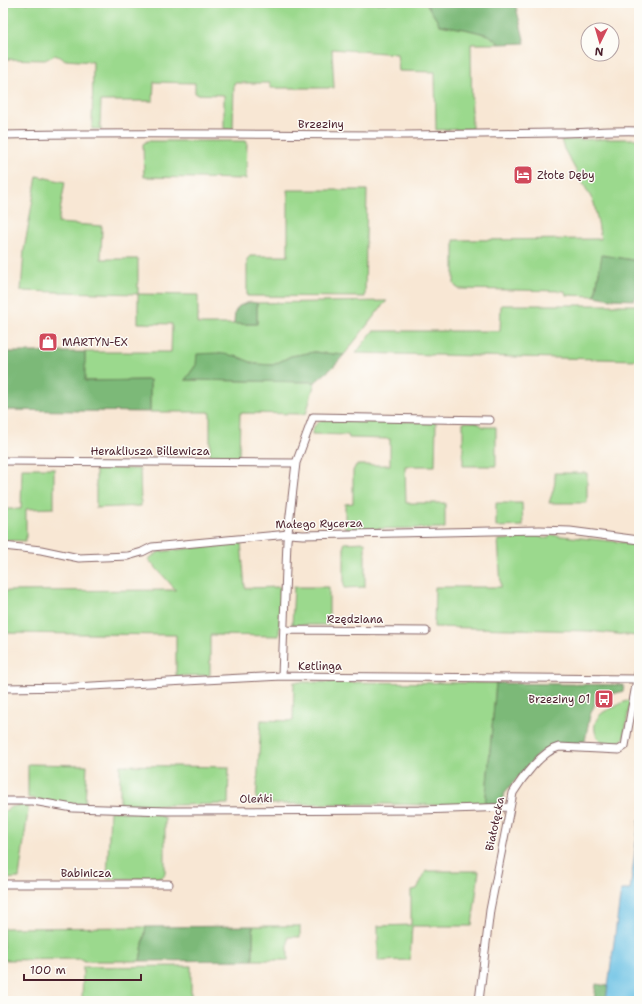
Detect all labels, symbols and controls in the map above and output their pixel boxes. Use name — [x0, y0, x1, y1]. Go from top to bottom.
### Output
north arrow — [580, 22, 620, 62]
text: N — [594, 44, 604, 59]
street label: Brzeziny — [298, 117, 344, 132]
hotel icon: Złote Dęby — [512, 164, 534, 186]
place label: Złote Dęby — [537, 168, 594, 183]
shop icon: MARTYN-EX — [37, 331, 59, 353]
place label: MARTYN-EX — [62, 335, 128, 350]
street label: Herakliusza Billewicza — [90, 444, 210, 459]
street label: Małego Rycerza — [275, 516, 363, 532]
street label: Rzędziana — [327, 612, 383, 627]
street label: Ketlinga — [298, 659, 342, 674]
bus stop icon: Brzeziny 01 — [593, 688, 615, 710]
place label: Brzeziny 01 — [528, 692, 590, 707]
street label: Oleńki — [239, 791, 273, 807]
street label: Białołęcka — [482, 795, 508, 852]
street label: Babinicza — [61, 866, 111, 881]
scale bar — [24, 956, 141, 982]
text: 100 m — [30, 962, 66, 978]

